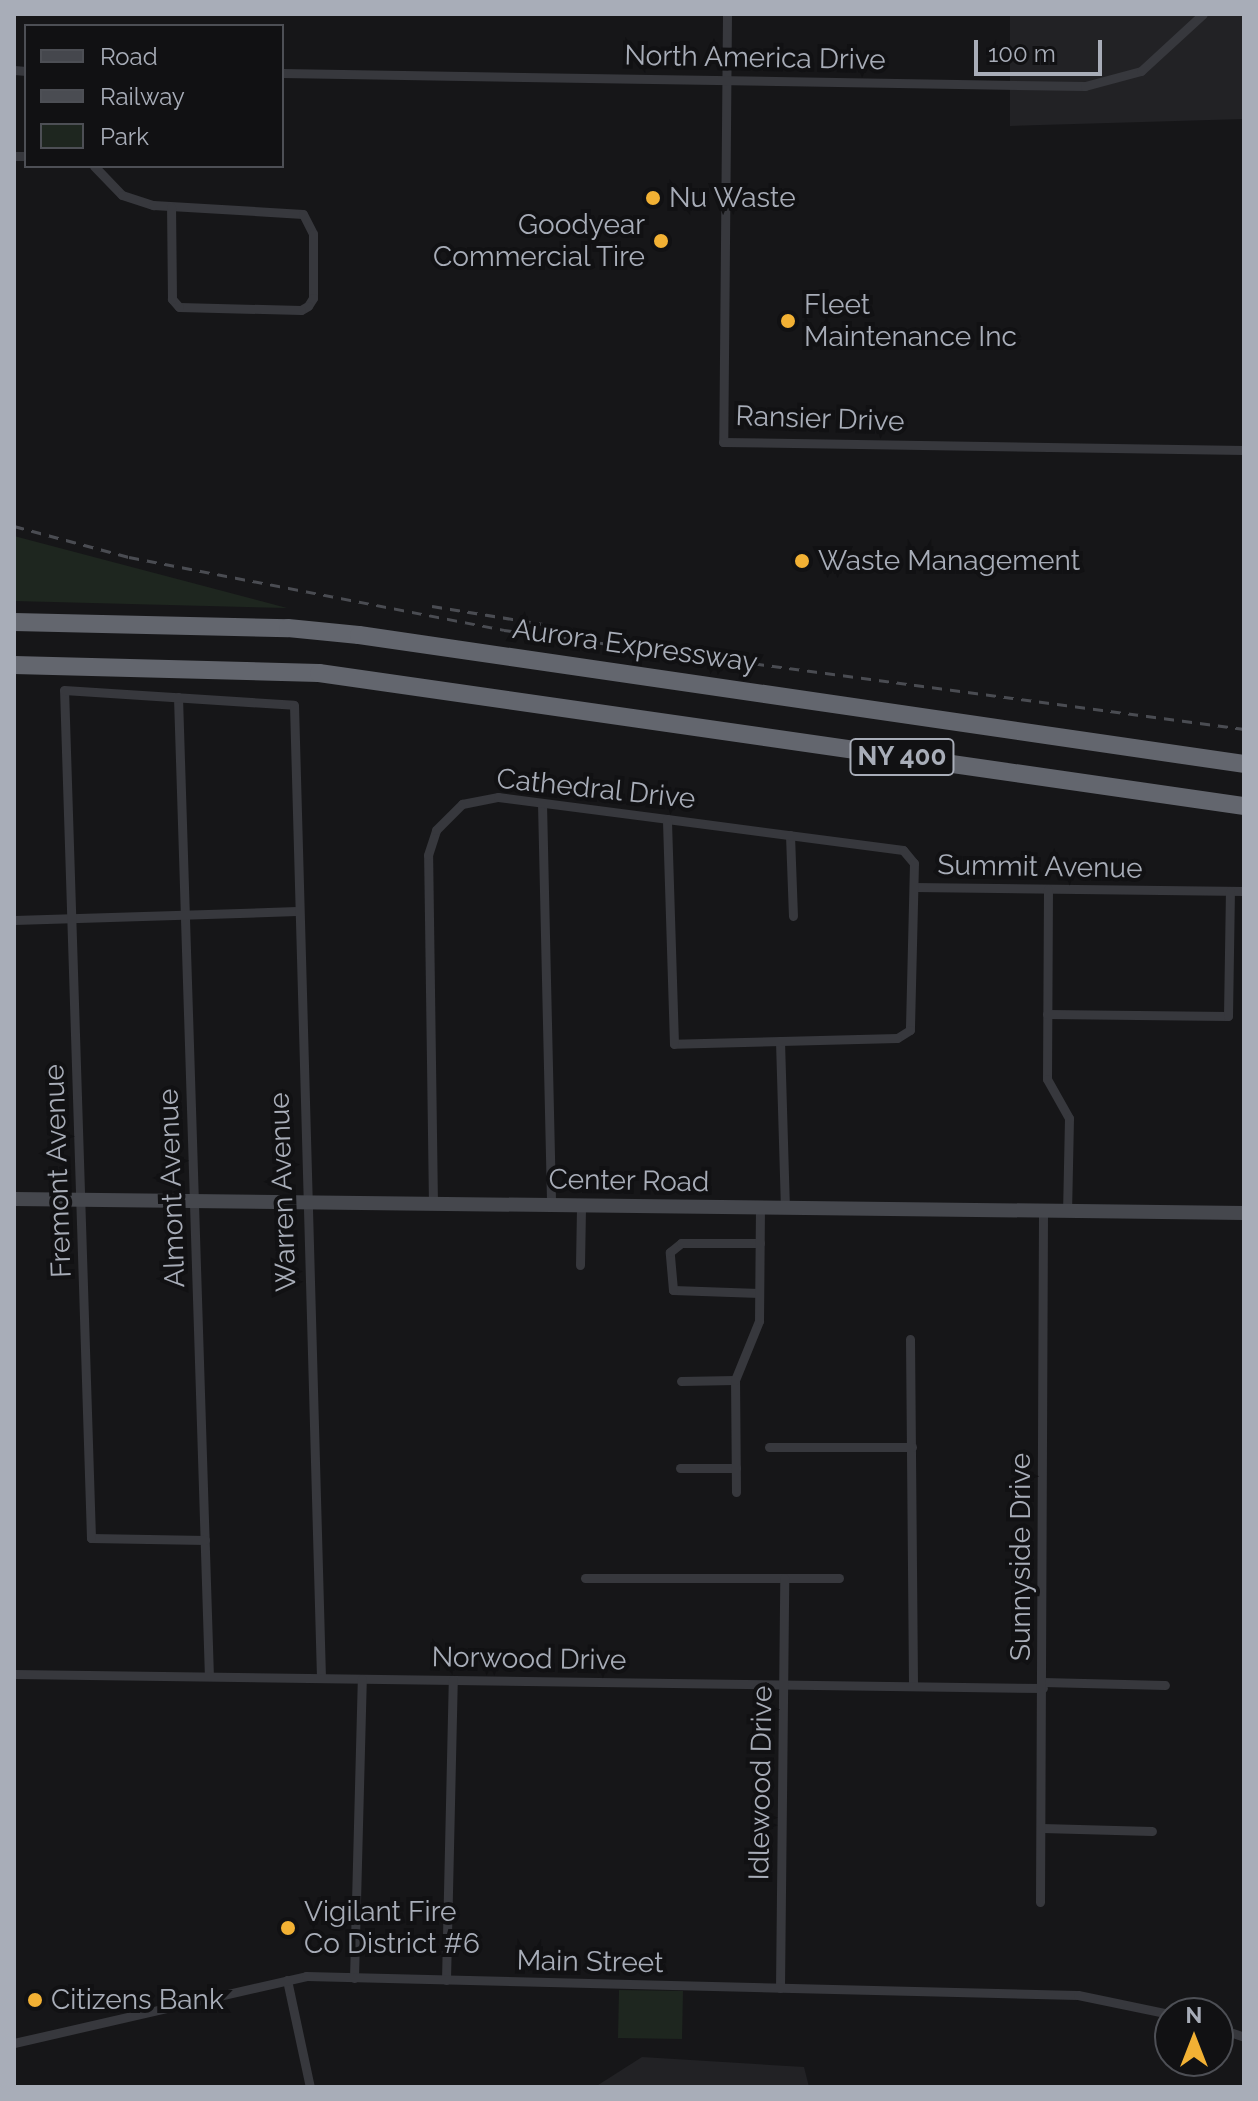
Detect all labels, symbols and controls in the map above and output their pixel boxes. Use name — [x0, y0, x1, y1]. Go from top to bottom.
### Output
legend — [24, 24, 284, 168]
scale bar — [978, 24, 1106, 74]
street label: North America Drive — [624, 39, 886, 77]
text: 100 m — [988, 39, 1056, 68]
text: Road — [100, 42, 158, 71]
text: Railway — [100, 82, 185, 111]
text: Park — [100, 122, 149, 151]
place label: Nu Waste — [669, 181, 797, 215]
marker: Nu Waste — [644, 189, 662, 207]
place label: Goodyear Commercial Tire — [431, 208, 645, 274]
marker: Goodyear Commercial Tire — [652, 232, 670, 250]
place label: Fleet Maintenance Inc — [804, 288, 1017, 354]
marker: Fleet Maintenance Inc — [779, 312, 797, 330]
street label: Ransier Drive — [735, 399, 905, 439]
place label: Waste Management — [818, 544, 1080, 578]
marker: Waste Management — [793, 552, 811, 570]
street label: Aurora Expressway — [510, 612, 760, 680]
road number: NY 400 — [848, 735, 956, 779]
street label: Cathedral Drive — [495, 762, 697, 816]
street label: Summit Avenue — [937, 848, 1143, 886]
street label: Fremont Avenue — [37, 1063, 79, 1279]
street label: Almont Avenue — [152, 1088, 192, 1288]
street label: Warren Avenue — [263, 1091, 303, 1293]
street label: Center Road — [548, 1163, 710, 1199]
street label: Sunnyside Drive — [1004, 1453, 1038, 1661]
street label: Norwood Drive — [431, 1641, 627, 1677]
street label: Idlewood Drive — [743, 1685, 779, 1881]
place label: Vigilant Fire Co District #6 — [304, 1895, 480, 1961]
marker: Vigilant Fire Co District #6 — [279, 1919, 297, 1937]
street label: Main Street — [516, 1944, 664, 1980]
place label: Citizens Bank — [51, 1983, 224, 2017]
marker: Citizens Bank — [26, 1991, 44, 2009]
north arrow — [1154, 1997, 1234, 2077]
text: N — [1186, 2002, 1202, 2028]

